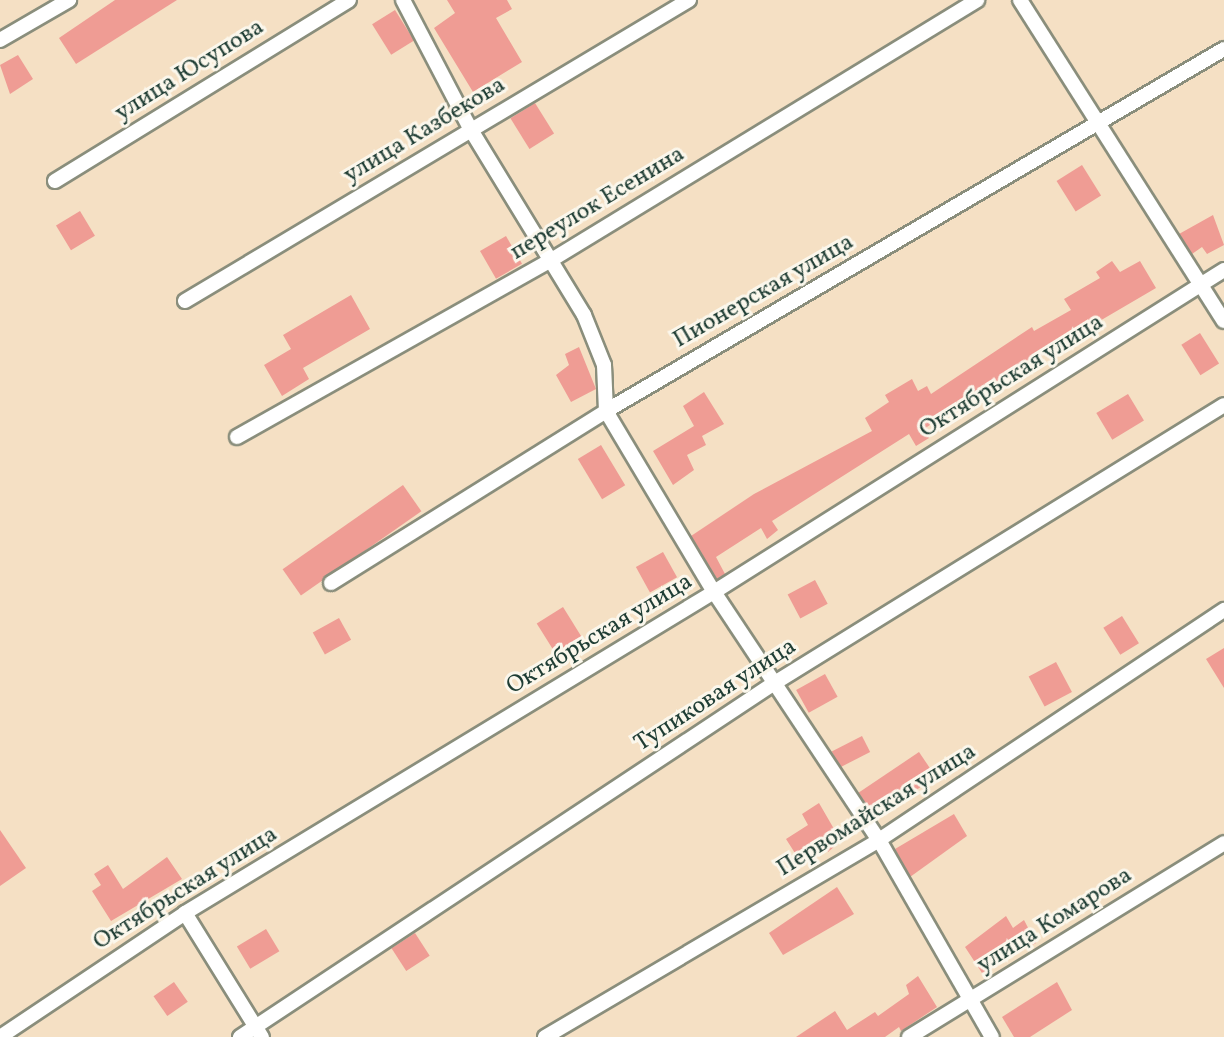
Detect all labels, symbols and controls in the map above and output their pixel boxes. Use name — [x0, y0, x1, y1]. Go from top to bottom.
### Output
street label: улица Юсупова — [110, 14, 270, 128]
street label: улица Казбекова — [339, 71, 511, 191]
street label: переулок Есенина — [506, 141, 690, 267]
street label: Пионерская улица — [668, 228, 860, 356]
street label: Октябрьская улица — [914, 308, 1110, 446]
street label: Октябрьская улица — [501, 568, 699, 702]
street label: Тупиковая улица — [629, 633, 803, 759]
street label: Первомайская улица — [772, 738, 982, 884]
street label: Октябрьская улица — [88, 820, 284, 958]
street label: улица Комарова — [972, 862, 1138, 980]

